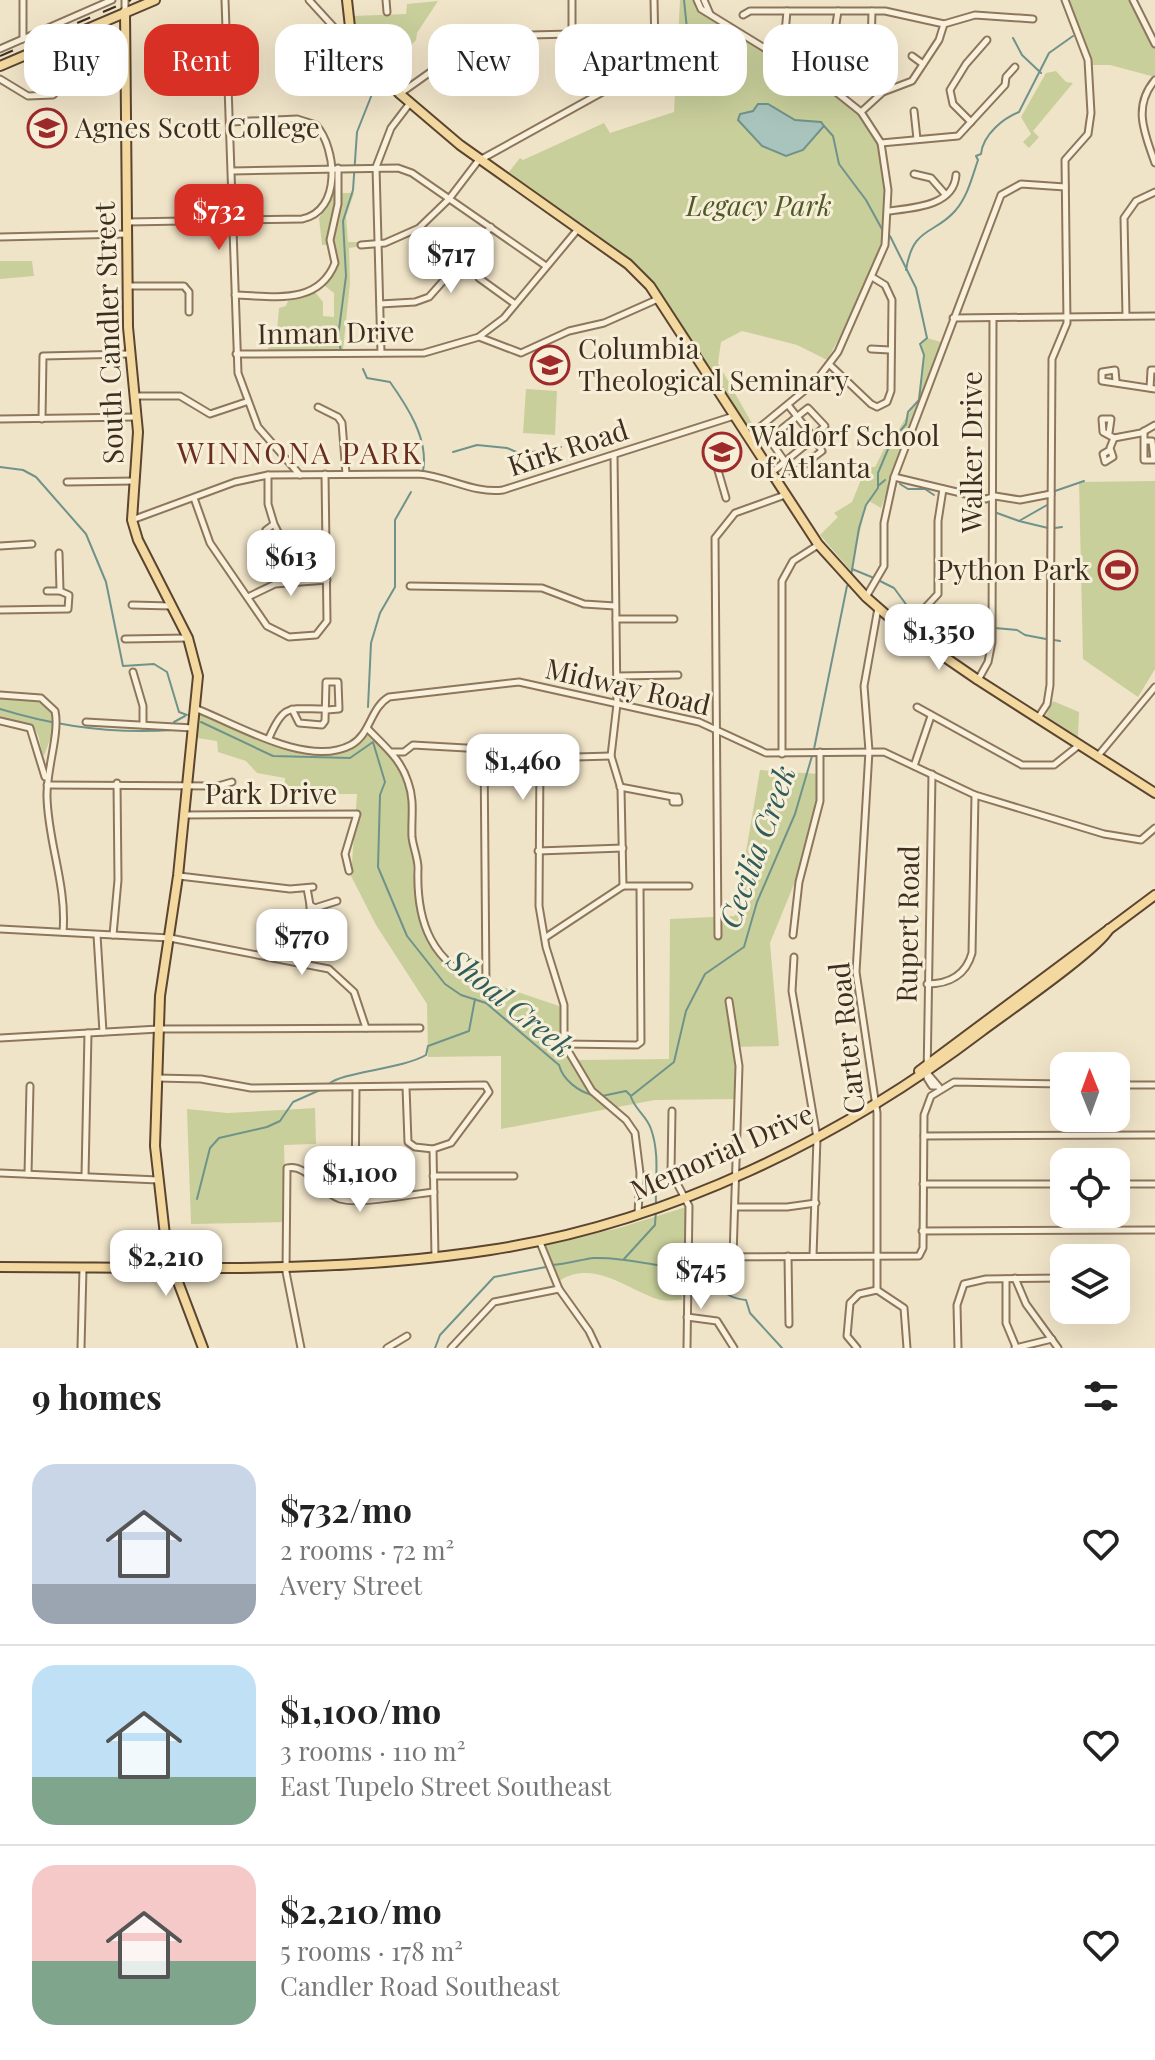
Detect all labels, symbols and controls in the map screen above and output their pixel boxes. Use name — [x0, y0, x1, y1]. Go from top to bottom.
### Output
chip: Buy — [24, 24, 128, 96]
chip: Rent — [144, 24, 259, 96]
chip: Filters — [275, 24, 412, 96]
chip: New — [428, 24, 539, 96]
chip: Apartment — [555, 24, 747, 96]
chip: House — [763, 24, 898, 96]
school or university icon: Agnes Scott College — [26, 107, 68, 149]
place label: Agnes Scott College — [74, 108, 320, 145]
pin: $732 — [172, 184, 266, 252]
park label: Legacy Park — [685, 186, 832, 223]
text: $732 — [192, 192, 246, 227]
street label: South Candler Street — [84, 200, 131, 465]
pin: $717 — [404, 227, 498, 295]
text: $717 — [427, 235, 475, 270]
street label: Inman Drive — [257, 312, 415, 351]
place label: Columbia Theological Seminary — [578, 329, 849, 398]
school or university icon: Columbia Theological Seminary — [529, 344, 571, 386]
street label: Walker Drive — [952, 371, 989, 534]
street label: Kirk Road — [503, 410, 632, 483]
place label: Waldorf School of Atlanta — [749, 416, 939, 485]
school or university icon: Waldorf School of Atlanta — [701, 431, 743, 473]
district label: WINNONA PARK — [176, 432, 423, 472]
pin: $613 — [244, 530, 338, 598]
text: $613 — [265, 538, 317, 573]
sports icon: Python Park — [1097, 549, 1139, 591]
place label: Python Park — [937, 550, 1091, 587]
pin: $1,350 — [874, 604, 1004, 672]
text: $1,350 — [903, 612, 975, 647]
street label: Midway Road — [542, 649, 714, 722]
pin: $1,460 — [458, 734, 588, 802]
text: $1,460 — [484, 742, 562, 777]
water label: Cecilia Creek — [708, 760, 804, 933]
street label: Park Drive — [205, 774, 337, 811]
street label: Rupert Road — [887, 845, 926, 1003]
pin: $770 — [255, 909, 349, 977]
text: $770 — [274, 917, 330, 952]
water label: Shoal Creek — [439, 939, 583, 1066]
street label: Carter Road — [819, 960, 872, 1116]
north arrow — [1050, 1052, 1130, 1132]
map controls — [1050, 1052, 1130, 1324]
street label: Memorial Drive — [624, 1094, 819, 1207]
pin: $1,100 — [295, 1146, 425, 1214]
button: locate — [1050, 1148, 1130, 1228]
text: $1,100 — [322, 1154, 398, 1189]
pin: $2,210 — [101, 1230, 231, 1298]
text: $2,210 — [128, 1238, 204, 1273]
pin: $745 — [654, 1243, 748, 1311]
button: layers — [1050, 1244, 1130, 1324]
text: $745 — [675, 1251, 727, 1286]
text: 9 homes — [32, 1373, 162, 1419]
icon: filters — [1079, 1374, 1123, 1418]
text: $732/mo — [280, 1486, 412, 1532]
icon: home — [96, 1496, 192, 1592]
icon: heart — [1079, 1522, 1123, 1566]
text: 2 rooms · 72 m² — [280, 1532, 454, 1567]
text: Avery Street — [280, 1567, 422, 1602]
text: $1,100/mo — [280, 1687, 441, 1733]
icon: home — [96, 1697, 192, 1793]
icon: heart — [1079, 1723, 1123, 1767]
text: 3 rooms · 110 m² — [280, 1733, 465, 1768]
text: East Tupelo Street Southeast — [280, 1768, 611, 1803]
text: $2,210/mo — [280, 1887, 442, 1933]
icon: home — [96, 1897, 192, 1993]
icon: heart — [1079, 1923, 1123, 1967]
text: 5 rooms · 178 m² — [280, 1933, 463, 1968]
text: Candler Road Southeast — [280, 1968, 560, 2003]

